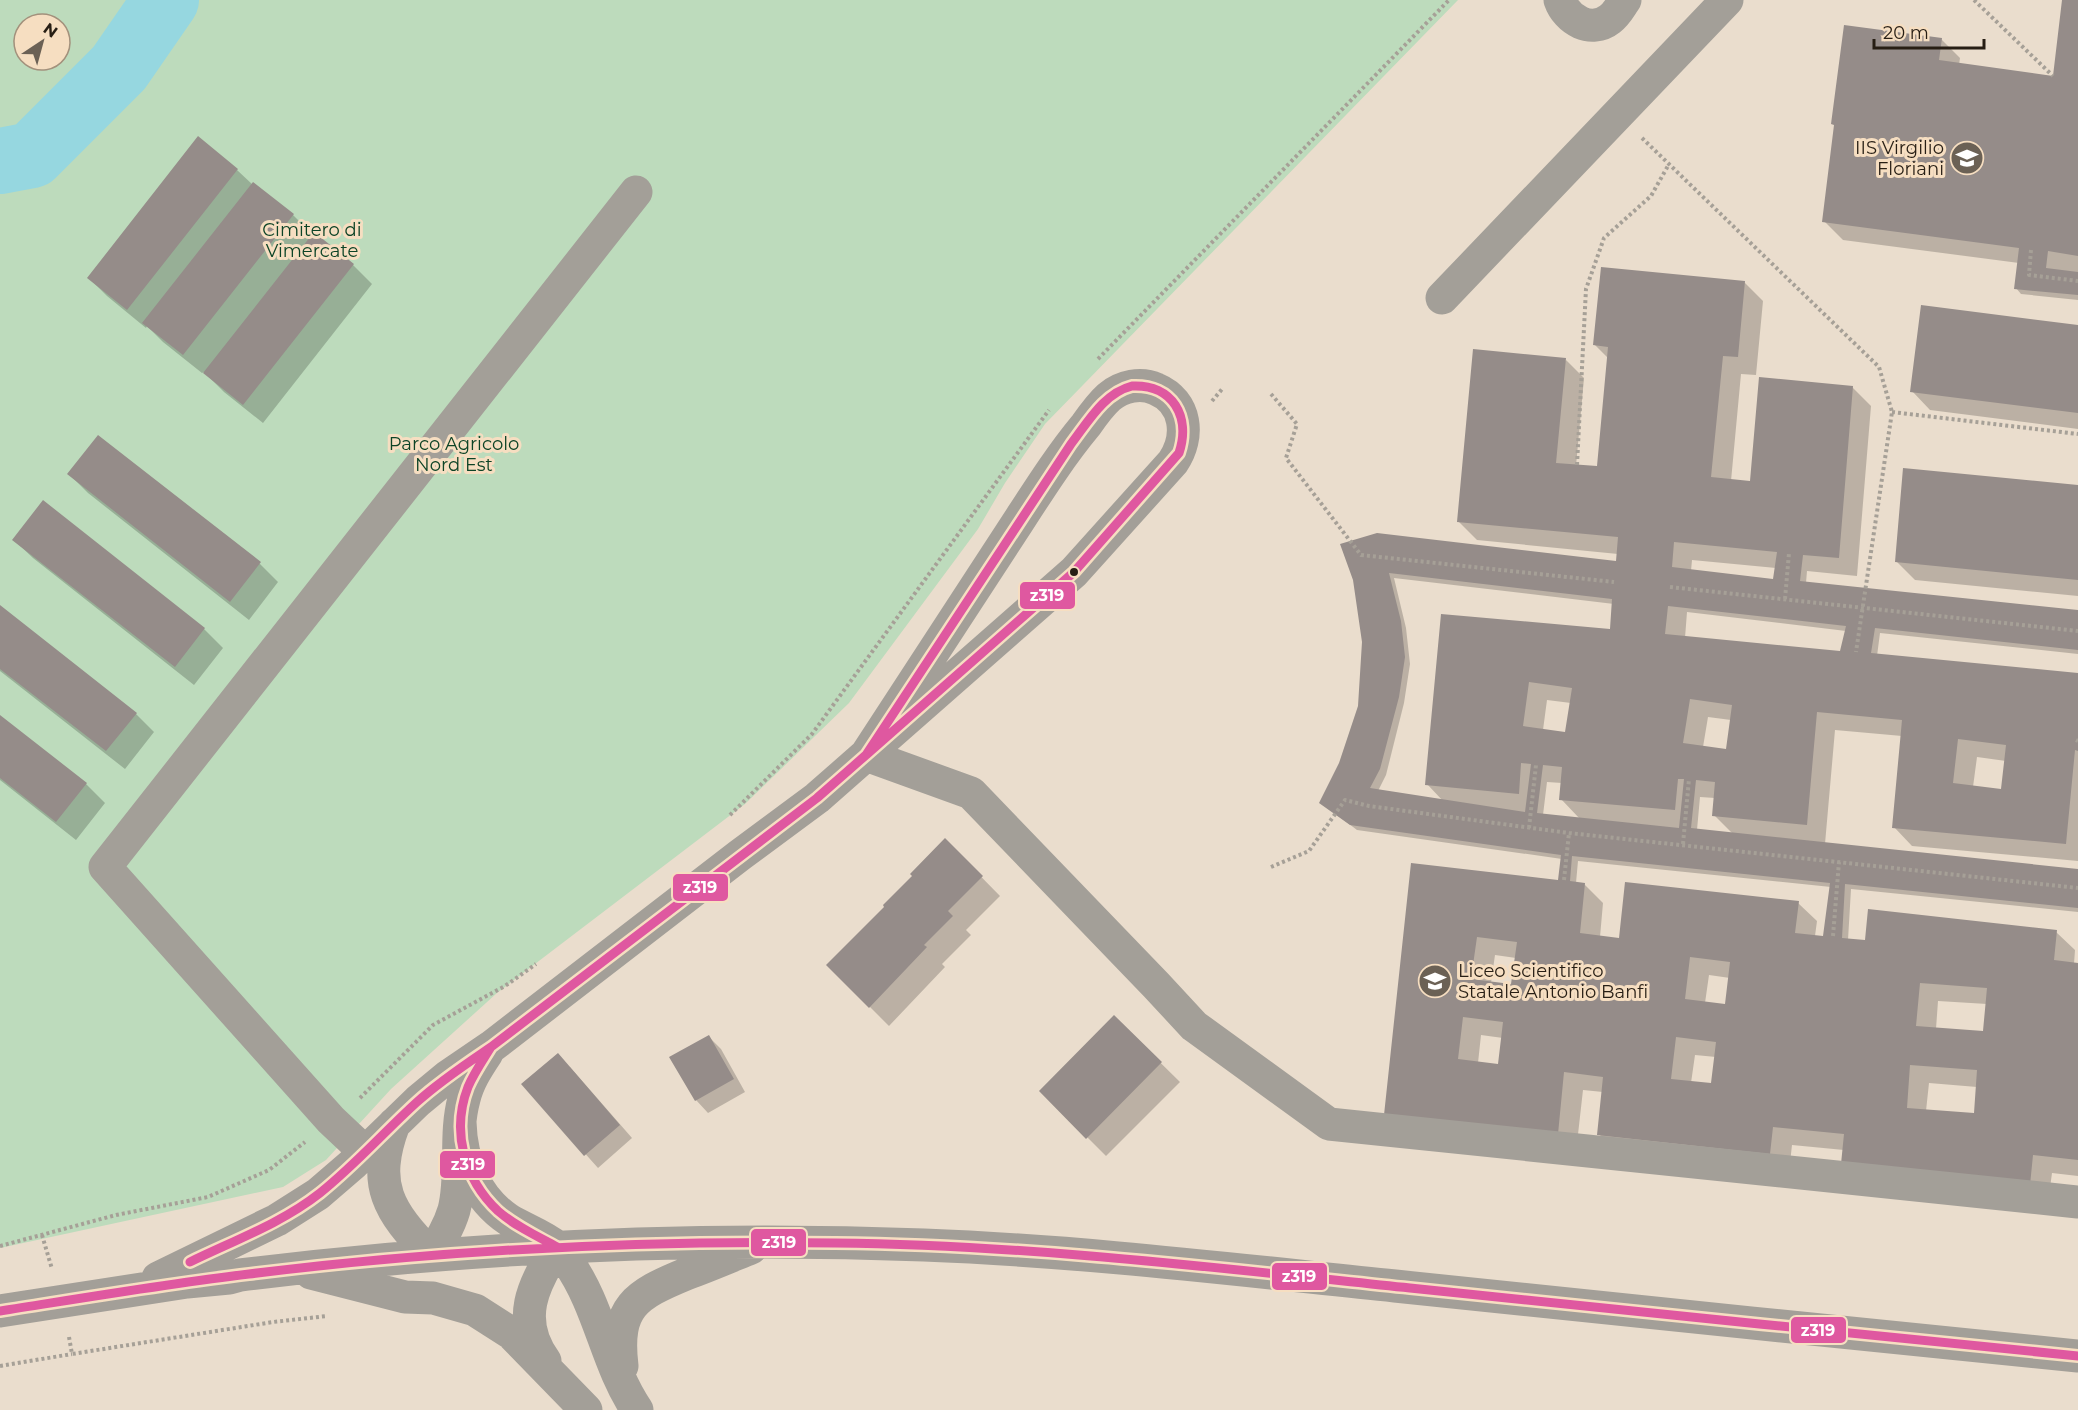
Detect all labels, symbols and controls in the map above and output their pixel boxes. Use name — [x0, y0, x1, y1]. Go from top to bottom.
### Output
north arrow — [12, 12, 72, 72]
scale bar — [1874, 12, 1984, 50]
text: N — [40, 19, 61, 42]
text: 20 m — [1883, 22, 1929, 44]
place label: IIS Virgilio Floriani — [1855, 137, 1944, 180]
school or university icon: IIS Virgilio Floriani — [1949, 140, 1985, 176]
park label: Cimitero di Vimercate — [262, 219, 362, 262]
park label: Parco Agricolo Nord Est — [389, 433, 519, 476]
unlabelled marker — [1068, 566, 1080, 578]
line badge: z319 — [1019, 581, 1076, 610]
text: z319 — [1030, 586, 1064, 605]
line badge: z319 — [672, 873, 729, 902]
text: z319 — [683, 878, 717, 897]
place label: Liceo Scientifico Statale Antonio Banfi — [1458, 960, 1648, 1003]
school or university icon: Liceo Scientifico Statale Antonio Banfi — [1417, 963, 1453, 999]
line badge: z319 — [439, 1150, 496, 1179]
text: z319 — [451, 1155, 485, 1174]
line badge: z319 — [750, 1228, 807, 1257]
text: z319 — [762, 1233, 796, 1252]
line badge: z319 — [1271, 1262, 1328, 1291]
text: z319 — [1282, 1267, 1316, 1286]
line badge: z319 — [1790, 1316, 1847, 1344]
text: z319 — [1801, 1321, 1835, 1340]

